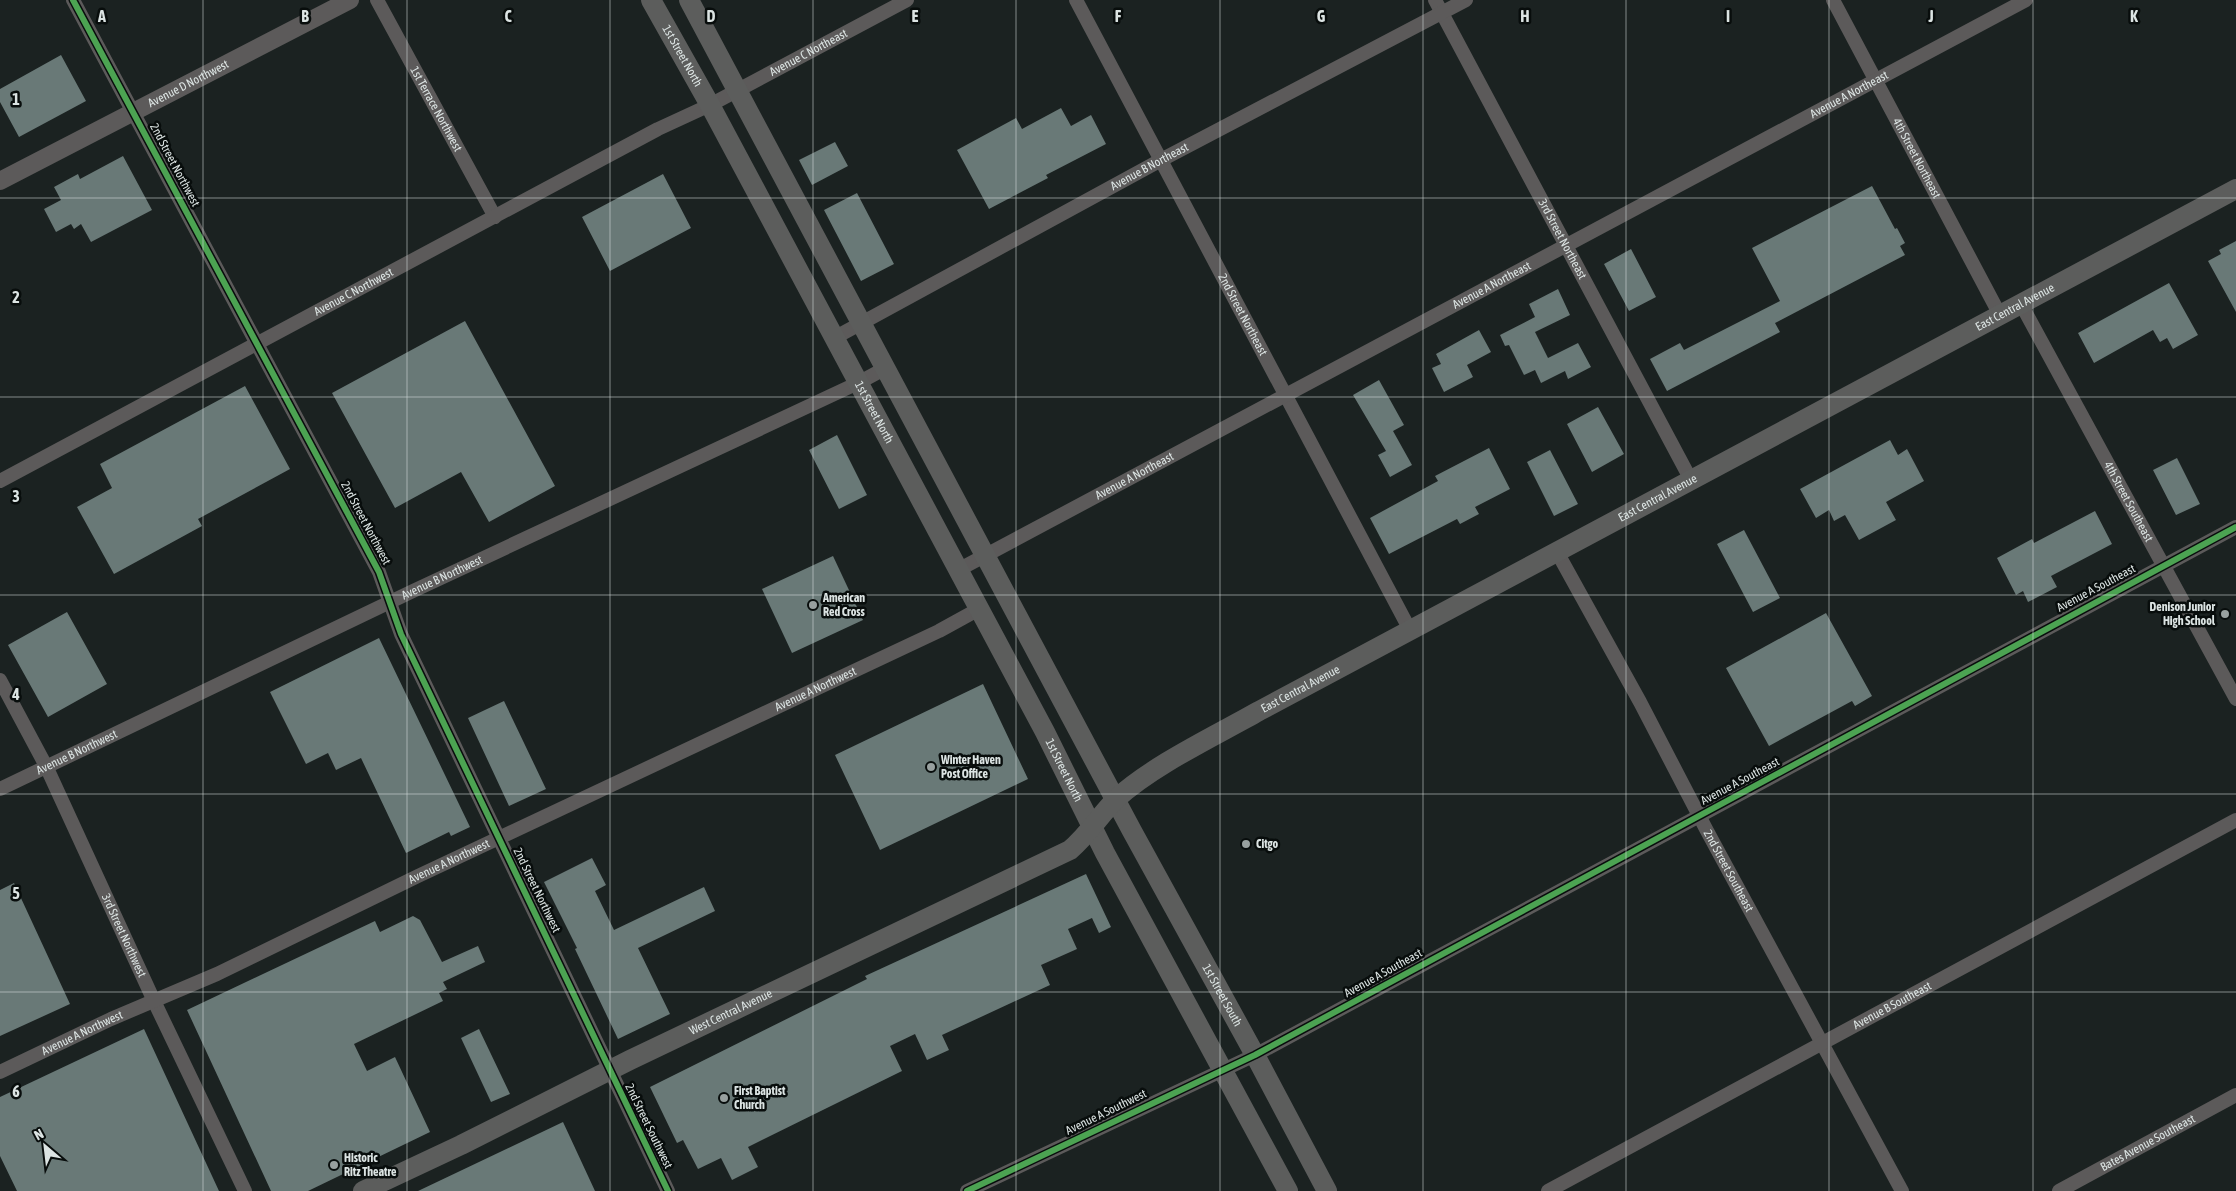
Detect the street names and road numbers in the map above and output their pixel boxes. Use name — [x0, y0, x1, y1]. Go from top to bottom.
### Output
street label: 1st Street North — [659, 23, 705, 89]
street label: Avenue C Northeast — [767, 26, 850, 79]
street label: Avenue D Northwest — [146, 57, 232, 110]
street label: 1st Terrace Northwest — [407, 64, 465, 154]
street label: Avenue A Northeast — [1808, 68, 1891, 121]
street label: 4th Street Northeast — [1890, 116, 1944, 201]
street label: 2nd Street Northwest — [147, 121, 203, 210]
street label: Avenue B Northeast — [1108, 140, 1191, 193]
street label: 3rd Street Northeast — [1535, 197, 1590, 282]
street label: Avenue A Northeast — [1450, 258, 1534, 312]
street label: Avenue C Northwest — [312, 265, 396, 319]
street label: 2nd Street Northeast — [1215, 271, 1271, 359]
street label: East Central Avenue — [1973, 280, 2057, 334]
street label: 1st Street North — [852, 379, 897, 446]
street label: Avenue A Northeast — [1093, 449, 1176, 502]
street label: 4th Street Southeast — [2101, 459, 2156, 545]
street label: East Central Avenue — [1616, 471, 1699, 525]
street label: 2nd Street Northwest — [338, 479, 394, 568]
street label: Avenue B Northwest — [399, 552, 485, 602]
street label: Avenue A Southeast — [2054, 561, 2138, 615]
street label: East Central Avenue — [1259, 662, 1342, 716]
street label: Avenue A Northwest — [773, 664, 859, 714]
street label: Avenue B Northwest — [34, 727, 120, 778]
street label: 1st Street North — [1042, 736, 1085, 804]
street label: Avenue A Southeast — [1698, 754, 1782, 808]
street label: 2nd Street Southeast — [1701, 827, 1757, 915]
street label: Avenue A Northwest — [406, 836, 492, 887]
street label: 2nd Street Northwest — [510, 845, 564, 935]
street label: 3rd Street Northwest — [99, 892, 149, 980]
street label: Avenue A Southeast — [1342, 946, 1425, 1000]
street label: 1st Street South — [1199, 962, 1245, 1029]
street label: Avenue B Southeast — [1851, 978, 1934, 1032]
street label: West Central Avenue — [687, 986, 774, 1038]
street label: Avenue A Northwest — [39, 1008, 125, 1058]
street label: 2nd Street Southwest — [622, 1081, 676, 1171]
street label: Avenue A Southwest — [1063, 1086, 1149, 1138]
street label: Bates Avenue Southeast — [2098, 1111, 2198, 1174]

